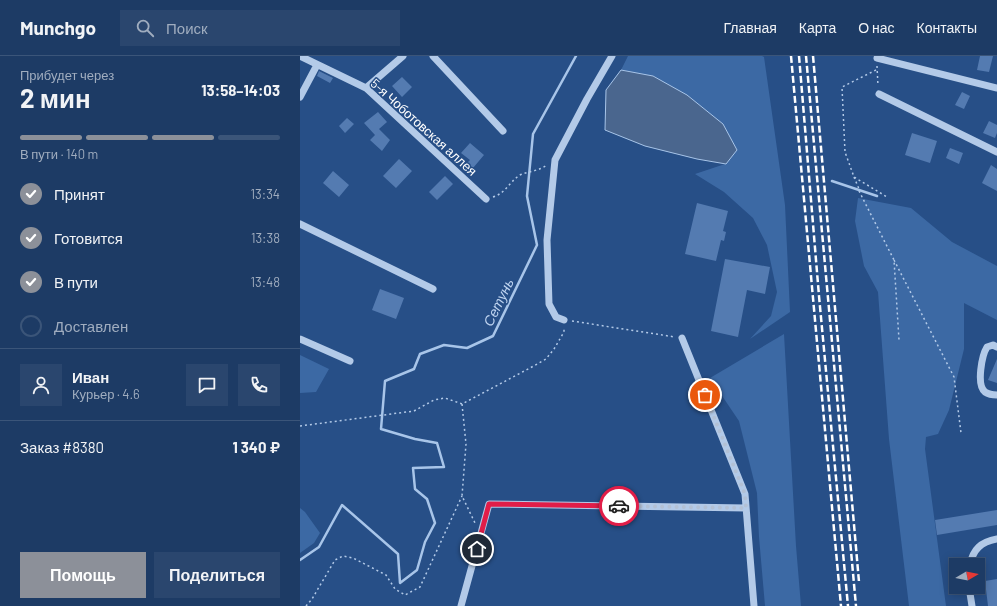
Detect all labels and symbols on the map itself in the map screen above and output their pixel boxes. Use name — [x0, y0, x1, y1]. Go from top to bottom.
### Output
street label: 5-я Чоботовская аллея — [368, 75, 480, 179]
water label: Сетунь — [479, 275, 517, 329]
pin — [688, 378, 722, 412]
courier — [599, 486, 639, 526]
pin — [460, 532, 494, 566]
north arrow — [949, 558, 985, 594]

